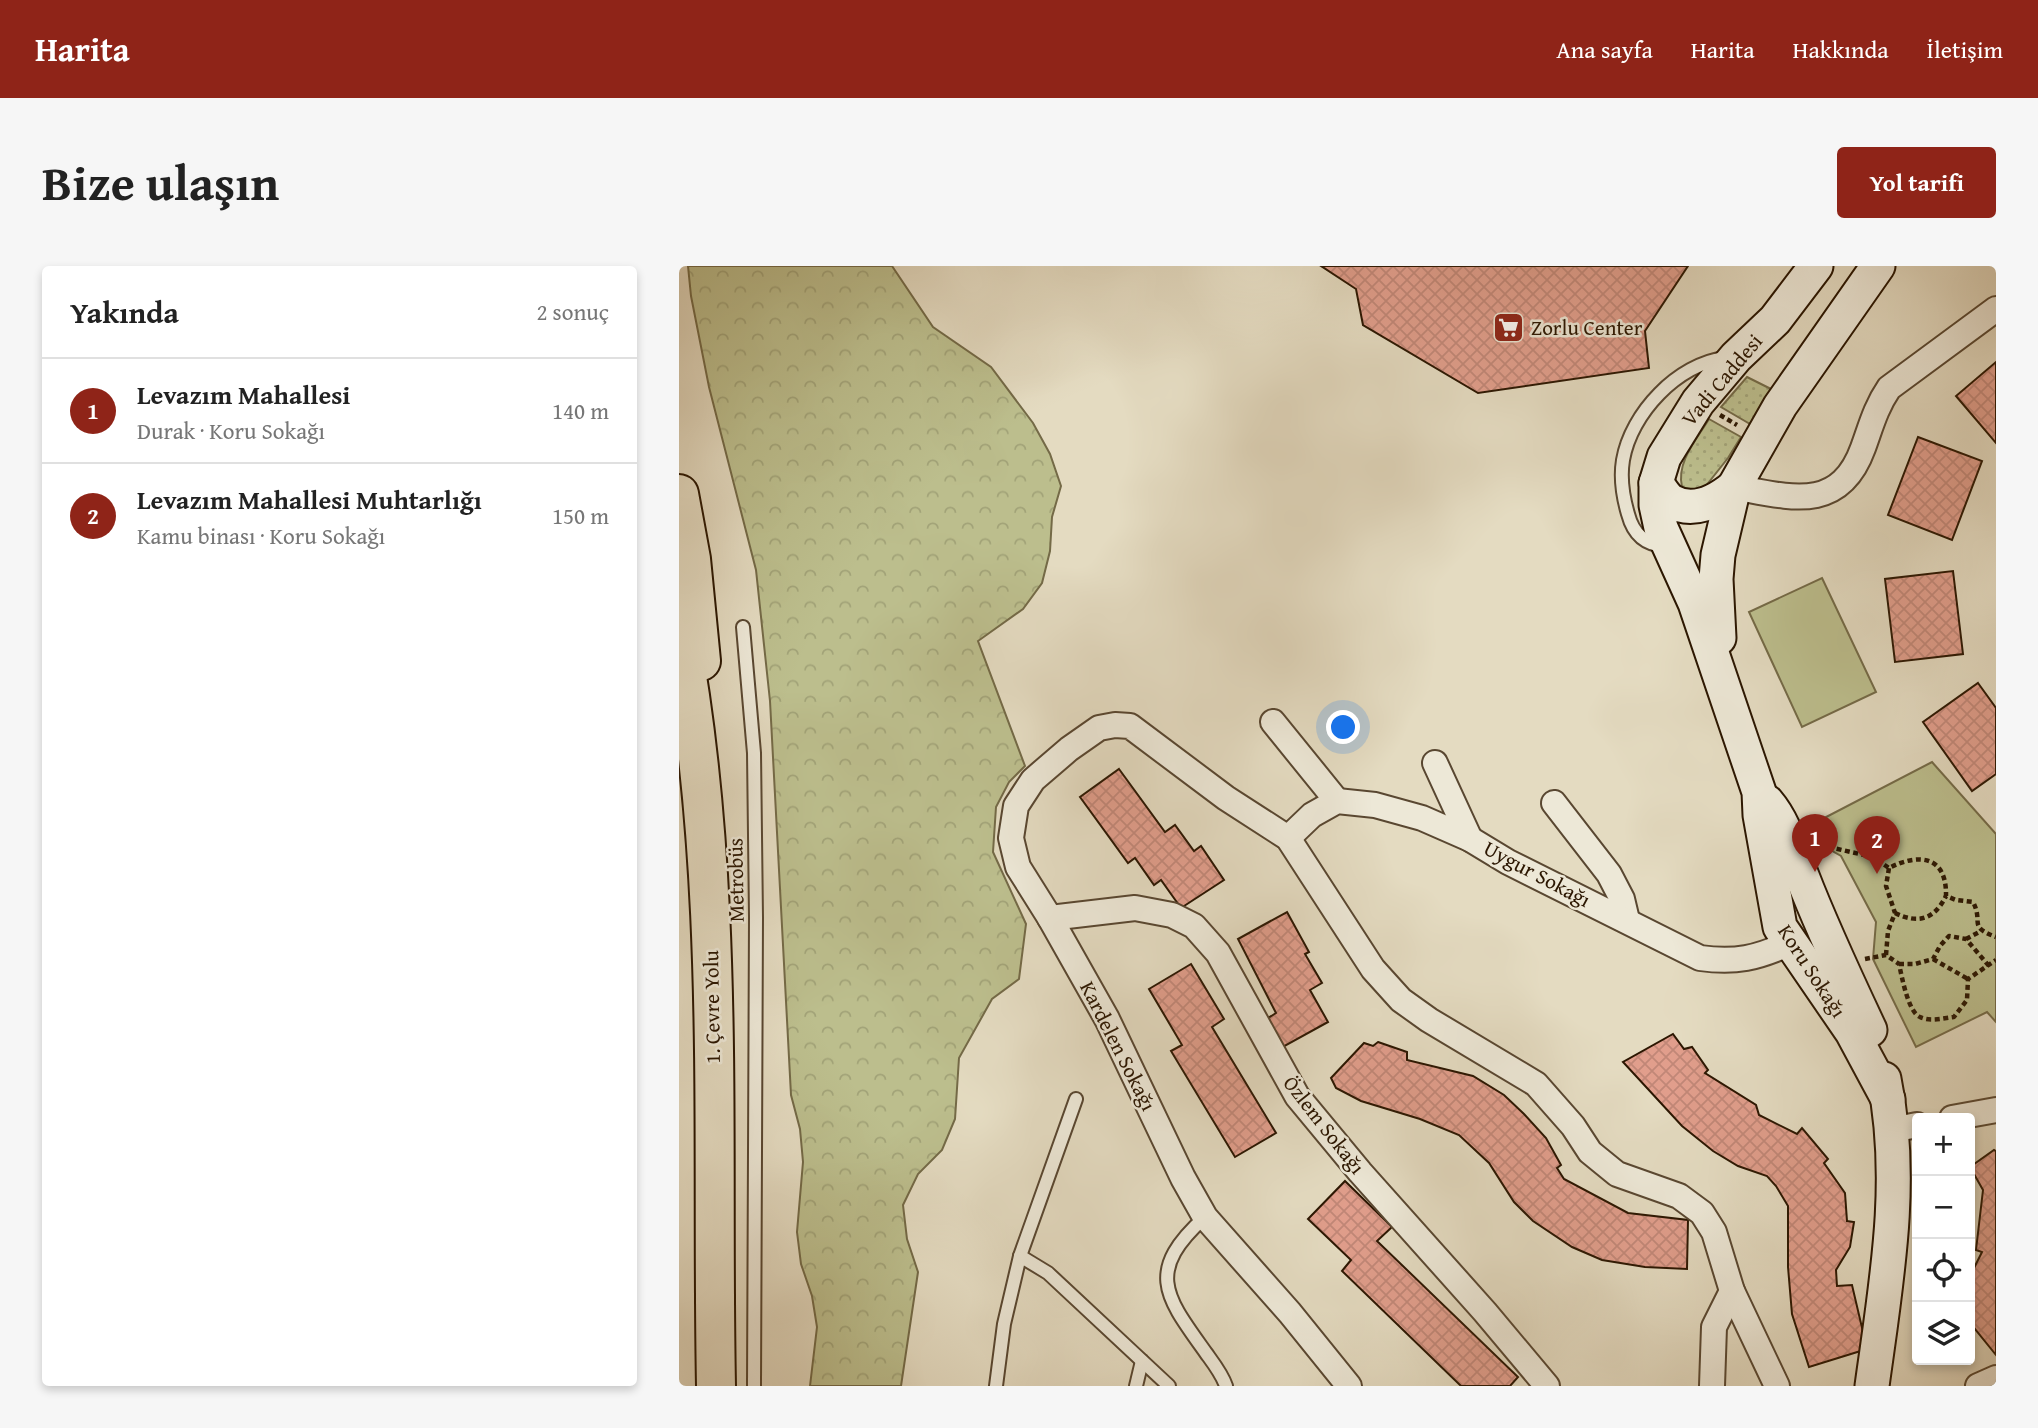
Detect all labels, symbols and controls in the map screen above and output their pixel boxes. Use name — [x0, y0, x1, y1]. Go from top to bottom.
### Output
text: Harita — [35, 25, 130, 73]
text: Ana sayfa — [1556, 32, 1653, 67]
text: Harita — [1691, 32, 1755, 67]
text: Hakkında — [1793, 32, 1889, 67]
text: İletişim — [1927, 32, 2003, 67]
text: Bize ulaşın — [42, 146, 279, 218]
button: Yol tarifi — [1837, 147, 1996, 218]
text: Yakında — [70, 290, 179, 334]
text: 2 sonuç — [536, 295, 609, 328]
supermarket icon: Zorlu Center — [1491, 311, 1525, 345]
place label: Zorlu Center — [1531, 312, 1643, 343]
street label: Vadi Caddesi — [1674, 327, 1770, 433]
text: Levazım Mahallesi — [137, 375, 350, 414]
text: 1 — [87, 394, 99, 427]
text: 140 m — [552, 394, 609, 427]
text: Durak · Koru Sokağı — [137, 414, 325, 447]
text: Levazım Mahallesi Muhtarlığı — [137, 480, 482, 519]
text: 2 — [87, 499, 99, 532]
text: 150 m — [552, 499, 609, 532]
text: Kamu binası · Koru Sokağı — [137, 519, 385, 552]
your location — [1326, 710, 1360, 744]
pin: 1 — [1792, 814, 1838, 872]
pin: 2 — [1854, 816, 1900, 874]
street label: Uygur Sokağı — [1478, 832, 1596, 915]
street label: Metrobüs — [719, 838, 752, 922]
street label: Koru Sokağı — [1771, 918, 1854, 1024]
street label: 1. Çevre Yolu — [695, 949, 728, 1064]
street label: Kardelen Sokağı — [1072, 976, 1165, 1116]
street label: Özlem Sokağı — [1276, 1069, 1373, 1181]
map controls — [1912, 1113, 1975, 1365]
button: + — [1912, 1113, 1975, 1176]
button: − — [1912, 1176, 1975, 1239]
button: locate — [1912, 1239, 1975, 1302]
button: layers — [1912, 1302, 1975, 1365]

